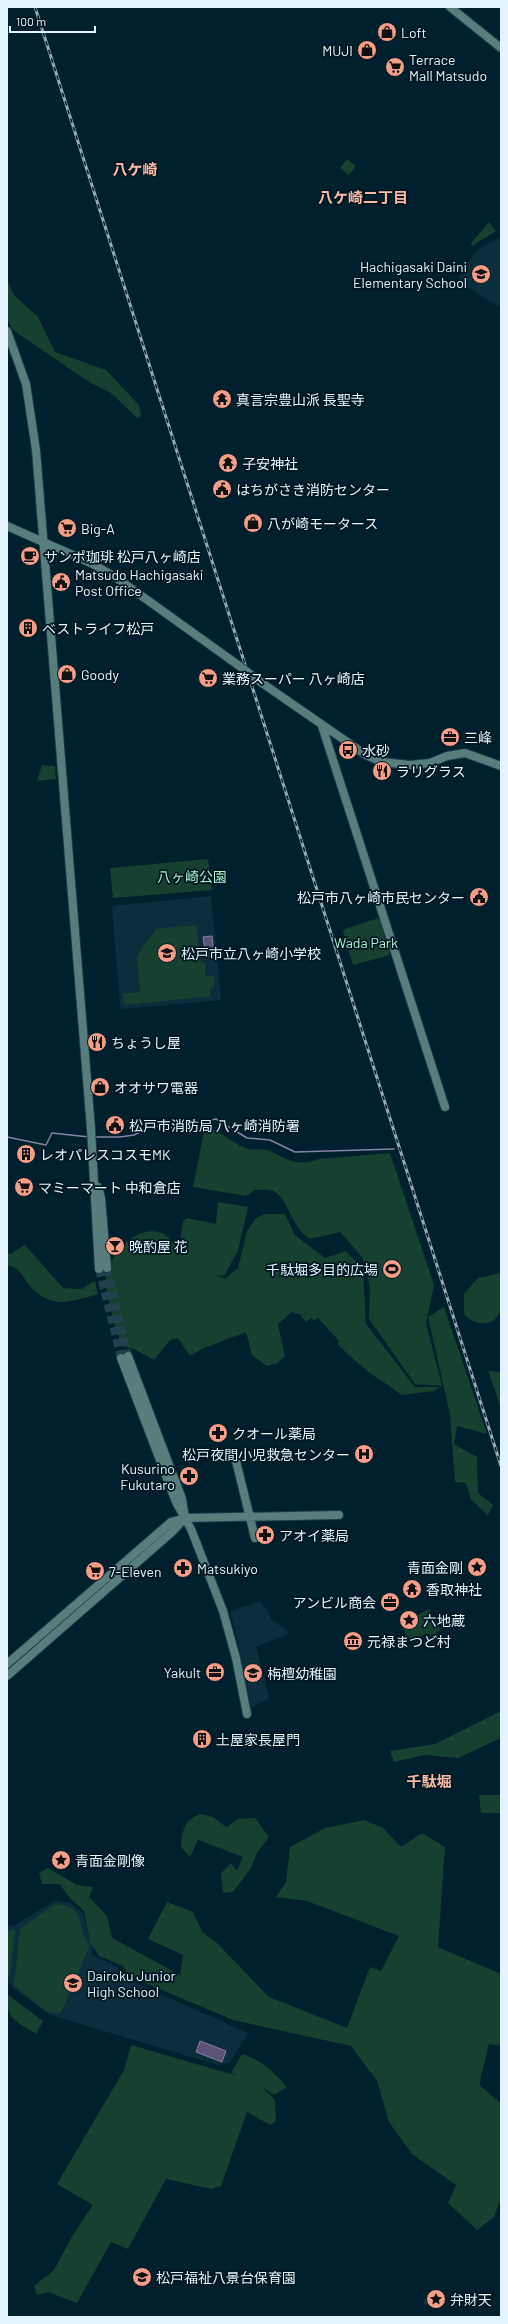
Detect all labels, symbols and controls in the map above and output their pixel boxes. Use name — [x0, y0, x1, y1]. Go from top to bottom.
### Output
scale bar — [10, 8, 95, 34]
text: 100 m — [16, 14, 46, 28]
shop icon: Loft — [376, 21, 398, 43]
place label: Loft — [401, 24, 427, 41]
shop icon: MUJI — [356, 39, 378, 61]
place label: MUJI — [322, 42, 353, 59]
place label: Terrace Mall Matsudo — [409, 51, 487, 84]
supermarket icon: Terrace Mall Matsudo — [384, 56, 406, 78]
district label: 八ケ崎 — [112, 160, 158, 178]
district label: 八ケ崎二丁目 — [318, 188, 408, 206]
place label: Hachigasaki Daini Elementary School — [353, 258, 467, 291]
school or university icon: Hachigasaki Daini Elementary School — [470, 263, 492, 285]
temple icon: 真言宗豊山派 長聖寺 — [211, 388, 233, 410]
place label: 真言宗豊山派 長聖寺 — [236, 391, 365, 408]
temple icon: 子安神社 — [217, 452, 239, 474]
place label: 子安神社 — [242, 455, 298, 472]
public building icon: はちがさき消防センター — [211, 478, 233, 500]
place label: はちがさき消防センター — [236, 481, 390, 498]
shop icon: 八が崎モータース — [242, 512, 264, 534]
place label: 八が崎モータース — [267, 515, 378, 532]
supermarket icon: Big-A — [56, 517, 78, 539]
place label: Big-A — [81, 520, 115, 537]
cafe icon: サンポ珈琲 松戸八ヶ崎店 — [19, 545, 41, 567]
place label: サンポ珈琲 松戸八ヶ崎店 — [44, 548, 201, 565]
place label: Matsudo Hachigasaki Post Office — [75, 566, 203, 599]
public building icon: Matsudo Hachigasaki Post Office — [50, 571, 72, 593]
building icon: ベストライフ松戸 — [17, 617, 39, 639]
place label: ベストライフ松戸 — [42, 620, 154, 637]
shop icon: Goody — [56, 663, 78, 685]
place label: Goody — [81, 666, 119, 683]
supermarket icon: 業務スーパー 八ヶ崎店 — [197, 667, 219, 689]
place label: 業務スーパー 八ヶ崎店 — [222, 670, 365, 687]
office icon: 三峰 — [439, 726, 461, 748]
place label: 三峰 — [464, 729, 492, 746]
bus stop icon: 水砂 — [337, 739, 359, 761]
place label: 水砂 — [362, 742, 390, 759]
restaurant icon: ラリグラス — [371, 760, 393, 782]
place label: ラリグラス — [396, 763, 466, 780]
park label: 八ヶ崎公園 — [157, 868, 227, 885]
public building icon: 松戸市八ヶ崎市民センター — [468, 886, 490, 908]
place label: 松戸市八ヶ崎市民センター — [297, 889, 465, 906]
park label: Wada Park — [334, 934, 398, 951]
school or university icon: 松戸市立八ヶ崎小学校 — [156, 942, 178, 964]
place label: 松戸市立八ヶ崎小学校 — [181, 945, 321, 962]
restaurant icon: ちょうし屋 — [86, 1031, 108, 1053]
place label: ちょうし屋 — [111, 1034, 181, 1051]
shop icon: オオサワ電器 — [89, 1076, 111, 1098]
place label: オオサワ電器 — [114, 1079, 198, 1096]
public building icon: 松戸市消防局 八ヶ崎消防署 — [104, 1114, 126, 1136]
place label: 松戸市消防局 八ヶ崎消防署 — [129, 1117, 300, 1134]
building icon: レオパレスコスモMK — [15, 1143, 37, 1165]
place label: レオパレスコスモMK — [40, 1146, 171, 1163]
supermarket icon: マミーマート 中和倉店 — [13, 1176, 35, 1198]
place label: マミーマート 中和倉店 — [38, 1179, 181, 1196]
bar icon: 晩酌屋 花 — [104, 1235, 126, 1257]
place label: 晩酌屋 花 — [129, 1238, 188, 1255]
sports icon: 千駄堀多目的広場 — [381, 1258, 403, 1280]
place label: 千駄堀多目的広場 — [266, 1261, 378, 1278]
pharmacy icon: クオール薬局 — [207, 1422, 229, 1444]
place label: クオール薬局 — [232, 1425, 316, 1442]
hospital icon: 松戸夜間小児救急センター — [353, 1443, 375, 1465]
place label: 松戸夜間小児救急センター — [182, 1446, 350, 1463]
place label: Kusurino Fukutaro — [120, 1460, 175, 1493]
pharmacy icon: Kusurino Fukutaro — [178, 1465, 200, 1487]
pharmacy icon: アオイ薬局 — [254, 1524, 276, 1546]
place label: アオイ薬局 — [279, 1527, 349, 1544]
place icon: 青面金剛 — [466, 1556, 488, 1578]
pharmacy icon: Matsukiyo — [172, 1557, 194, 1579]
place label: 青面金剛 — [407, 1559, 463, 1576]
supermarket icon: 7-Eleven — [84, 1560, 106, 1582]
place label: Matsukiyo — [197, 1560, 258, 1577]
place label: 7-Eleven — [109, 1563, 162, 1580]
temple icon: 香取神社 — [401, 1578, 423, 1600]
place label: 香取神社 — [426, 1581, 482, 1598]
office icon: アンビル商会 — [379, 1591, 401, 1613]
place label: アンビル商会 — [293, 1594, 376, 1611]
place icon: 六地蔵 — [398, 1609, 420, 1631]
place label: 六地蔵 — [423, 1612, 465, 1629]
museum icon: 元禄まつど村 — [342, 1630, 364, 1652]
place label: 元禄まつど村 — [367, 1633, 451, 1650]
office icon: Yakult — [204, 1661, 226, 1683]
school or university icon: 栴檀幼稚園 — [242, 1662, 264, 1684]
place label: Yakult — [164, 1664, 201, 1681]
place label: 栴檀幼稚園 — [267, 1665, 337, 1682]
building icon: 土屋家長屋門 — [191, 1728, 213, 1750]
place label: 土屋家長屋門 — [216, 1731, 300, 1748]
district label: 千駄堀 — [406, 1772, 452, 1790]
place icon: 青面金剛像 — [50, 1849, 72, 1871]
place label: 青面金剛像 — [75, 1852, 145, 1869]
place label: Dairoku Junior High School — [87, 1967, 176, 2000]
school or university icon: Dairoku Junior High School — [62, 1972, 84, 1994]
school or university icon: 松戸福祉八景台保育園 — [131, 2266, 153, 2288]
place label: 松戸福祉八景台保育園 — [156, 2269, 296, 2286]
place icon: 弁財天 — [425, 2288, 447, 2310]
place label: 弁財天 — [450, 2291, 492, 2308]

